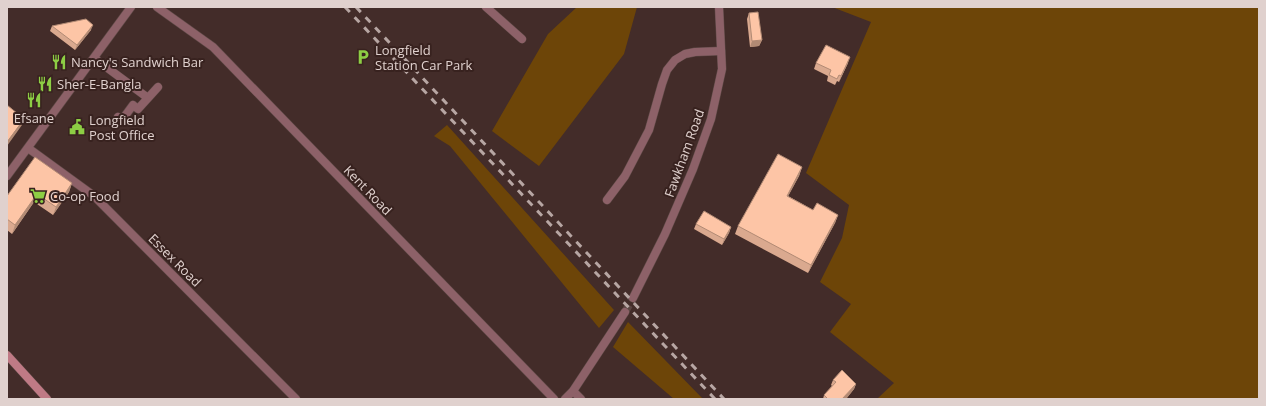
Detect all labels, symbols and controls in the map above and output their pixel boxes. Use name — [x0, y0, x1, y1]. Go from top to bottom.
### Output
place label: Longfield Station Car Park — [375, 41, 473, 74]
parking icon: Longfield Station Car Park — [354, 48, 372, 66]
restaurant icon: Nancy's Sandwich Bar — [50, 53, 68, 71]
place label: Nancy's Sandwich Bar — [71, 53, 204, 71]
restaurant icon: Sher-E-Bangla — [36, 75, 54, 93]
place label: Sher-E-Bangla — [57, 75, 141, 93]
restaurant icon: Efsane — [25, 91, 43, 109]
street label: Fawkham Road — [660, 106, 708, 200]
place label: Efsane — [14, 109, 54, 127]
place label: Longfield Post Office — [89, 111, 155, 144]
public building icon: Longfield Post Office — [68, 118, 86, 136]
street label: Kent Road — [340, 161, 396, 219]
supermarket icon: Co-op Food — [29, 187, 47, 205]
place label: Co-op Food — [50, 187, 120, 205]
street label: Essex Road — [145, 230, 205, 290]

